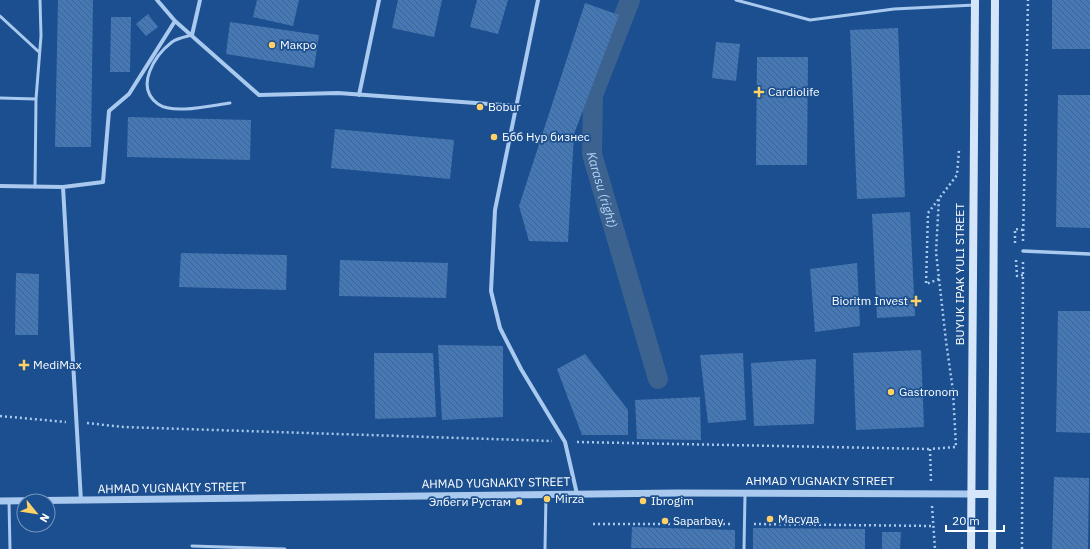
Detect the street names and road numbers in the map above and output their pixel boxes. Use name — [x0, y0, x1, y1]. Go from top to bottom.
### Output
street label: BUYUK IPAK YULI STREET — [952, 203, 967, 345]
street label: AHMAD YUGNAKIY STREET — [746, 473, 895, 488]
street label: AHMAD YUGNAKIY STREET — [421, 474, 571, 491]
street label: AHMAD YUGNAKIY STREET — [97, 479, 247, 496]

